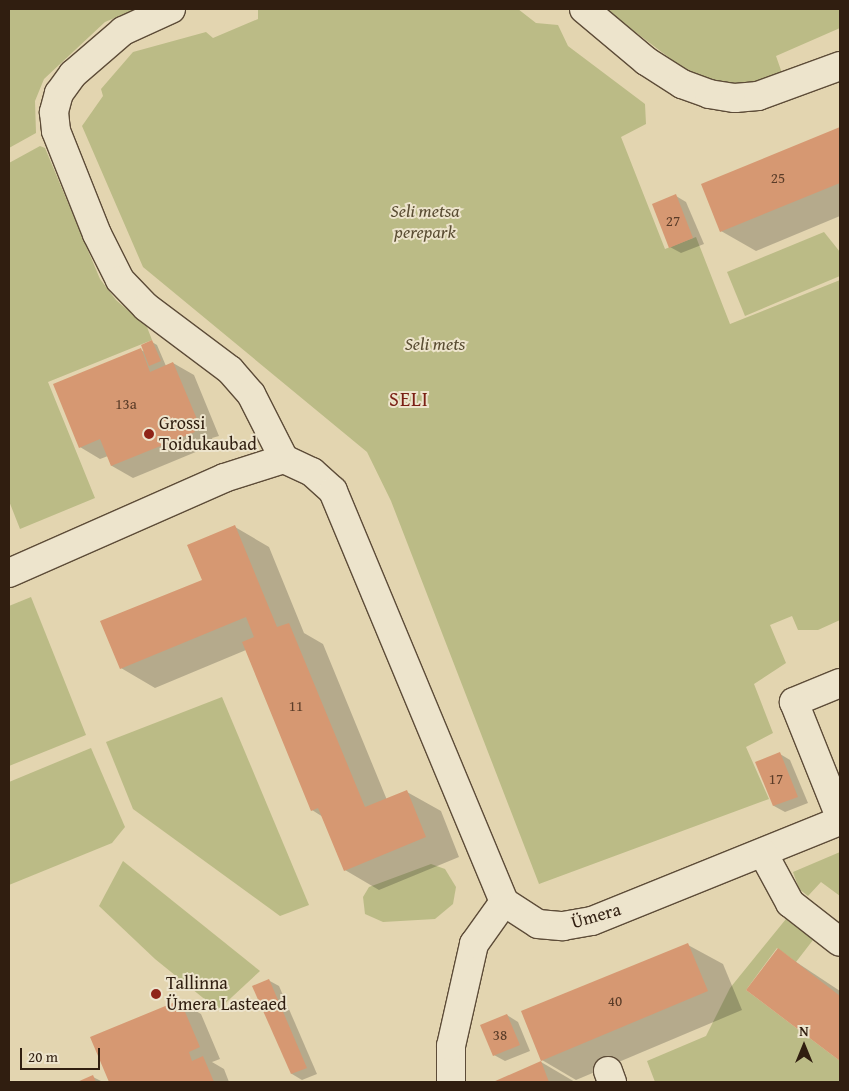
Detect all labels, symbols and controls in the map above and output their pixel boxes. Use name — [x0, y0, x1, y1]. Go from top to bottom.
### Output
house number: 25 — [771, 169, 785, 187]
park label: Seli metsa perepark — [391, 201, 459, 243]
house number: 27 — [666, 212, 680, 230]
park label: Seli mets — [405, 333, 465, 355]
district label: SELI — [389, 386, 429, 410]
house number: 13a — [115, 395, 137, 413]
place label: Grossi Toidukaubad — [159, 413, 257, 456]
marker: Grossi Toidukaubad — [143, 428, 155, 440]
house number: 11 — [289, 697, 303, 715]
house number: 17 — [769, 770, 783, 788]
street label: Ümera — [569, 899, 623, 933]
place label: Tallinna Ümera Lasteaed — [166, 973, 287, 1016]
marker: Tallinna Ümera Lasteaed — [150, 988, 162, 1000]
house number: 40 — [608, 992, 622, 1010]
north arrow — [779, 1021, 829, 1071]
text: N — [799, 1021, 809, 1041]
house number: 38 — [493, 1026, 507, 1044]
scale bar — [22, 1038, 102, 1070]
text: 20 m — [28, 1046, 58, 1067]

